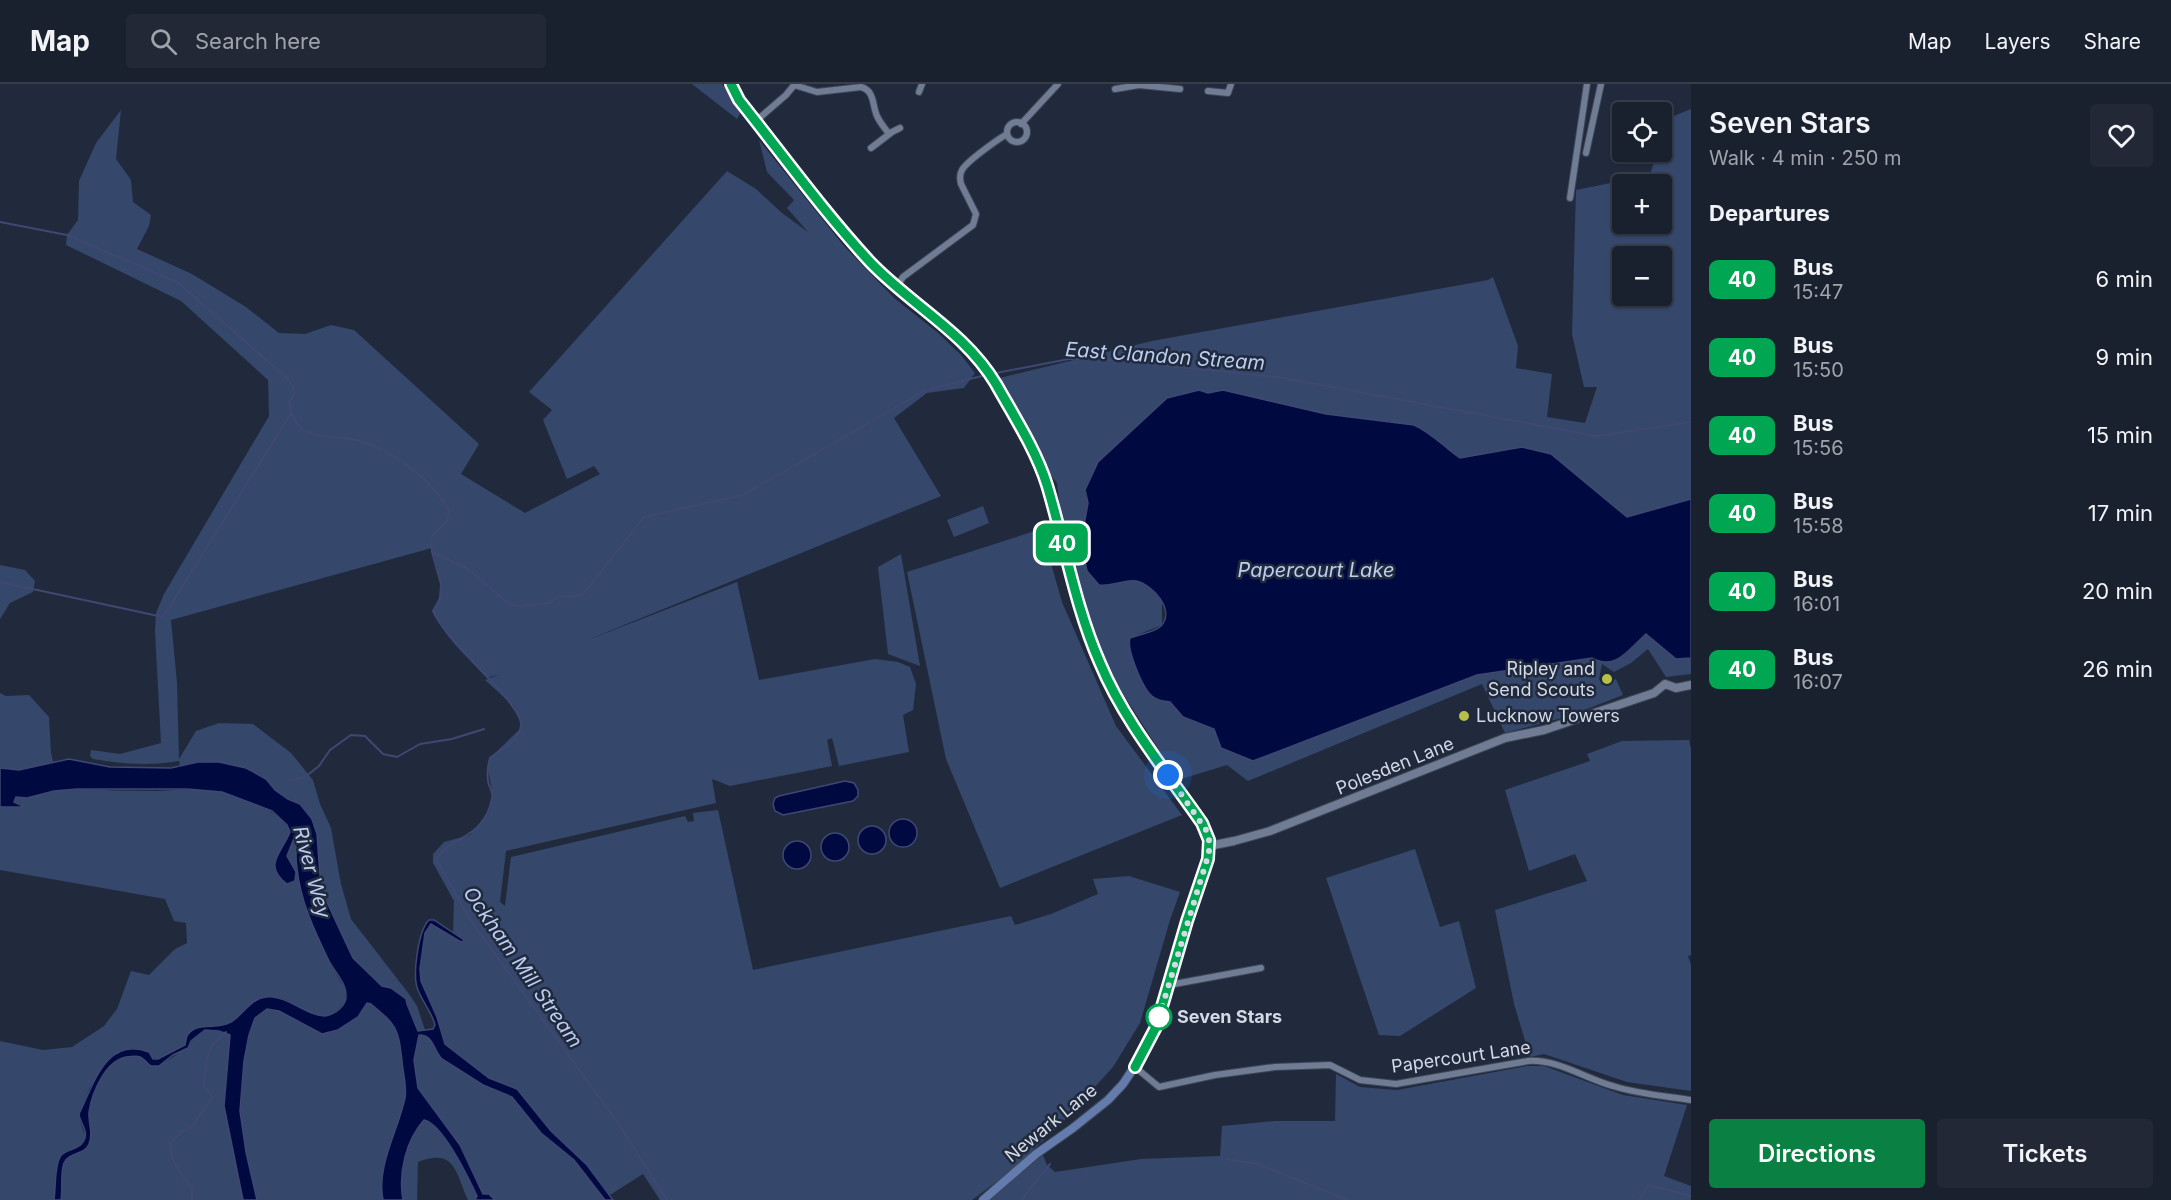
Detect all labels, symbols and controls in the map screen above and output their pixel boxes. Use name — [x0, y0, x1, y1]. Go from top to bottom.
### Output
search box — [126, 14, 546, 68]
text: Map — [30, 24, 90, 58]
icon: search — [147, 25, 180, 58]
text: Search here — [195, 28, 321, 54]
text: Map — [1908, 29, 1952, 54]
text: Layers — [1985, 29, 2051, 54]
text: Share — [2084, 29, 2141, 54]
map controls — [1612, 102, 1672, 306]
button: locate — [1612, 102, 1672, 162]
button: heart — [2090, 104, 2153, 167]
text: Seven Stars — [1709, 106, 1871, 140]
text: Walk · 4 min · 250 m — [1709, 146, 1902, 170]
button: + — [1612, 174, 1672, 234]
text: Departures — [1709, 200, 1830, 226]
button: − — [1612, 246, 1672, 306]
text: Bus — [1793, 254, 1834, 280]
text: 6 min — [2096, 266, 2153, 292]
text: 40 — [1728, 267, 1756, 292]
text: 15:47 — [1793, 280, 1843, 304]
text: Bus — [1793, 332, 1834, 358]
water label: East Clandon Stream — [1064, 337, 1266, 375]
text: 9 min — [2096, 344, 2153, 370]
text: 40 — [1728, 345, 1756, 370]
text: 15:50 — [1793, 358, 1844, 382]
text: Bus — [1793, 410, 1834, 436]
text: 15 min — [2087, 422, 2153, 448]
text: 40 — [1728, 423, 1756, 448]
text: 15:56 — [1793, 436, 1844, 460]
text: Bus — [1793, 488, 1834, 514]
text: 17 min — [2088, 500, 2153, 526]
text: 40 — [1728, 501, 1756, 526]
text: 15:58 — [1793, 514, 1844, 538]
line badge: 40 — [1035, 524, 1089, 562]
text: 40 — [1048, 531, 1076, 556]
water label: Papercourt Lake — [1238, 558, 1394, 582]
text: Bus — [1793, 566, 1834, 592]
text: 20 min — [2082, 578, 2153, 604]
text: 40 — [1728, 579, 1756, 604]
text: 16:01 — [1793, 592, 1840, 616]
text: Bus — [1793, 644, 1834, 670]
text: 26 min — [2082, 656, 2153, 682]
text: 40 — [1728, 657, 1756, 682]
place label: Ripley and Send Scouts — [1488, 658, 1595, 700]
text: 16:07 — [1793, 670, 1843, 694]
marker: Ripley and Send Scouts — [1600, 672, 1614, 686]
place label: Lucknow Towers — [1476, 705, 1620, 726]
marker: Lucknow Towers — [1457, 709, 1471, 723]
street label: Polesden Lane — [1333, 732, 1457, 799]
your location — [1153, 760, 1183, 790]
water label: River Wey — [288, 823, 336, 921]
water label: Ockham Mill Stream — [458, 882, 588, 1052]
marker: Seven Stars — [1146, 1004, 1172, 1030]
place label: Seven Stars — [1177, 1006, 1282, 1027]
street label: Papercourt Lane — [1390, 1036, 1532, 1077]
street label: Newark Lane — [1001, 1079, 1101, 1166]
button: Directions — [1709, 1119, 1925, 1188]
button: Tickets — [1937, 1119, 2153, 1188]

